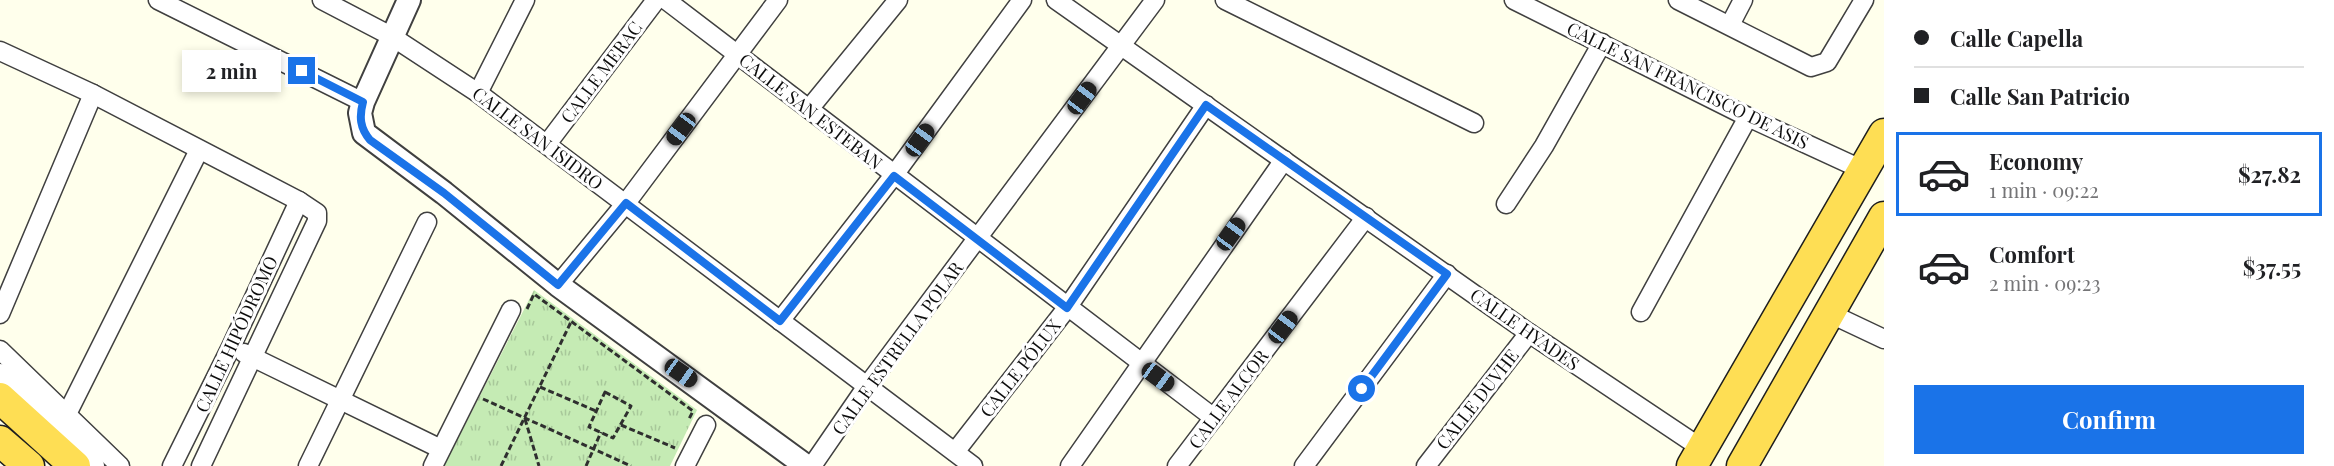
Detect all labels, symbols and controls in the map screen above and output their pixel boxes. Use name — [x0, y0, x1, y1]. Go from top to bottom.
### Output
street label: CALLE MERAC — [555, 16, 647, 128]
street label: CALLE SAN FRANCISCO DE ASIS — [1563, 16, 1813, 154]
text: Calle Capella — [1950, 23, 2083, 53]
street label: CALLE SAN ESTEBAN — [735, 48, 888, 175]
callout: 2 min — [182, 50, 281, 92]
text: 2 min — [206, 57, 257, 84]
route end — [288, 57, 315, 84]
car — [1064, 78, 1100, 118]
street label: CALLE SAN ISIDRO — [468, 81, 608, 195]
text: Calle San Patricio — [1950, 81, 2130, 111]
car — [663, 109, 699, 149]
car — [902, 120, 938, 160]
text: Economy — [1989, 146, 2083, 176]
icon: car — [1917, 147, 1971, 201]
text: $27.82 — [2238, 159, 2301, 189]
text: 1 min · 09:22 — [1989, 176, 2099, 203]
car — [1213, 214, 1249, 254]
text: Comfort — [1989, 239, 2075, 269]
icon: car — [1917, 240, 1971, 294]
street label: CALLE HIPÓDROMO — [189, 252, 283, 416]
text: $37.55 — [2243, 252, 2301, 282]
street label: CALLE ESTRELLA POLAR — [826, 256, 968, 439]
text: 2 min · 09:23 — [1989, 269, 2100, 296]
street label: CALLE HYADES — [1466, 282, 1584, 376]
car — [1265, 307, 1301, 347]
street label: CALLE PÓLUX — [974, 314, 1066, 422]
street label: CALLE ALCOR — [1183, 344, 1273, 453]
street label: CALLE DUVHE — [1430, 344, 1524, 454]
car — [661, 355, 701, 391]
car — [1138, 359, 1178, 395]
route start — [1348, 375, 1375, 402]
button: Confirm — [1914, 385, 2304, 454]

